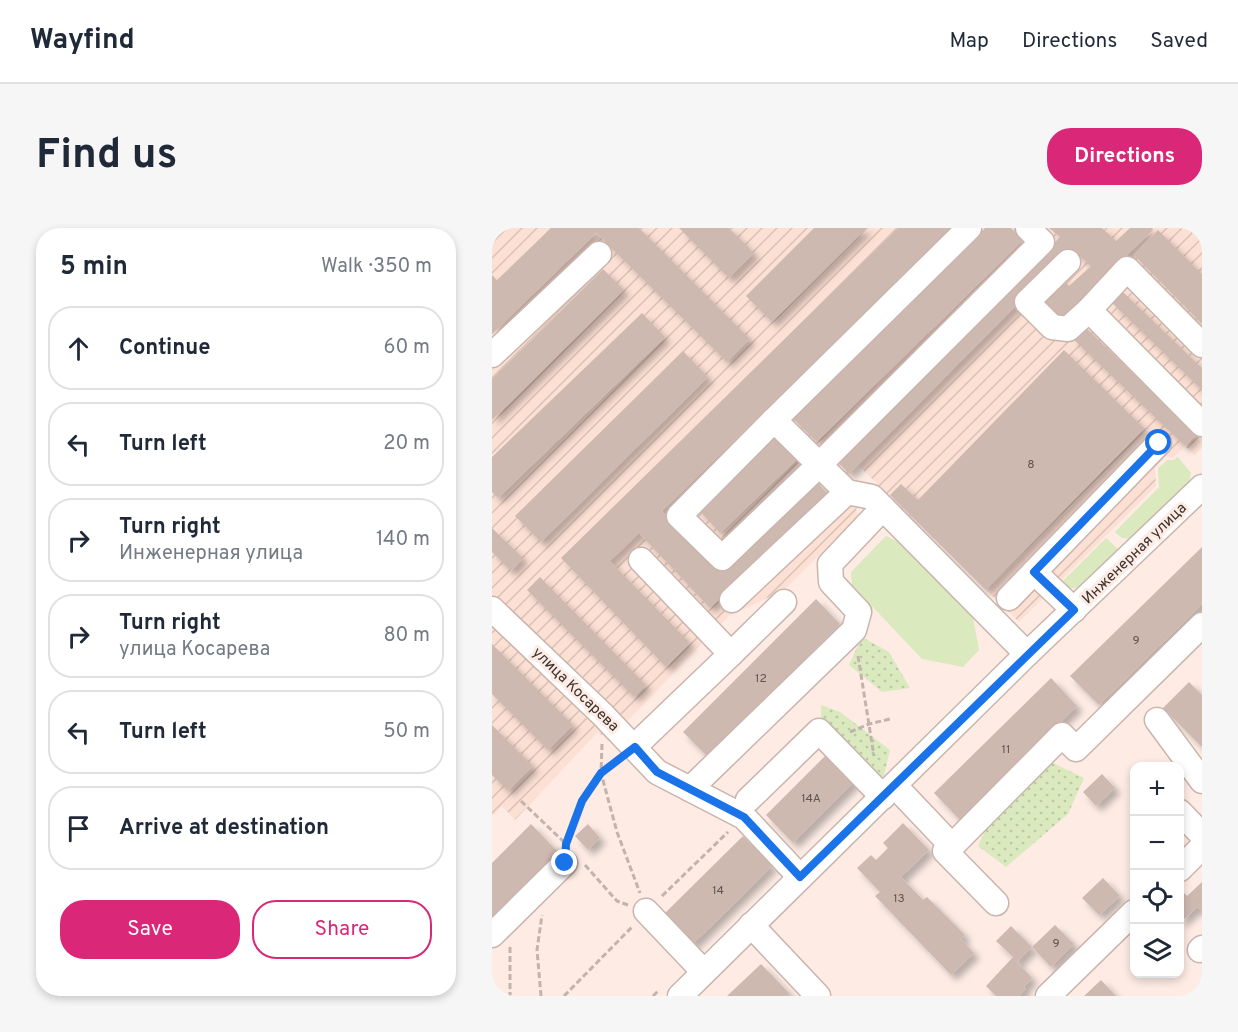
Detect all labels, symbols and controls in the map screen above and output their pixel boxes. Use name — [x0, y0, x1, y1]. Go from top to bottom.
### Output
text: Wayfind — [30, 23, 135, 59]
text: Map — [949, 28, 989, 55]
text: Directions — [1022, 28, 1117, 55]
text: Saved — [1150, 28, 1208, 55]
button: Directions — [1047, 128, 1202, 185]
text: Find us — [36, 130, 177, 183]
text: 5 min — [60, 251, 128, 284]
text: Walk · 350 m — [321, 254, 432, 280]
icon: ahead — [62, 332, 95, 365]
text: Continue — [119, 335, 210, 362]
text: 60 m — [384, 335, 430, 361]
icon: left — [62, 428, 95, 461]
route start — [1145, 429, 1171, 455]
text: Turn left — [119, 431, 207, 458]
text: 20 m — [383, 431, 430, 457]
house number: 8 — [1027, 457, 1035, 473]
street label: Инженерная улица — [1079, 499, 1191, 609]
text: Turn right — [119, 514, 221, 541]
icon: right — [62, 524, 95, 557]
text: 140 m — [376, 527, 430, 553]
text: Инженерная улица — [119, 541, 303, 567]
text: Turn right — [119, 610, 221, 637]
icon: right — [62, 620, 95, 653]
text: 80 m — [384, 623, 430, 649]
house number: 9 — [1132, 633, 1140, 649]
text: улица Косарева — [119, 637, 270, 663]
street label: улица Косарева — [528, 644, 622, 736]
house number: 12 — [755, 671, 767, 687]
icon: left — [62, 716, 95, 749]
text: Turn left — [119, 719, 207, 746]
text: 50 m — [383, 719, 430, 745]
house number: 11 — [1002, 742, 1010, 758]
map controls — [1130, 762, 1184, 978]
button: + — [1130, 762, 1184, 816]
house number: 14А — [801, 791, 821, 807]
icon: arrive — [62, 812, 95, 845]
text: Arrive at destination — [119, 815, 329, 842]
button: − — [1130, 816, 1184, 870]
route end — [551, 849, 577, 875]
button: locate — [1130, 870, 1184, 924]
house number: 14 — [712, 883, 724, 899]
house number: 13 — [893, 891, 905, 907]
button: Save — [60, 900, 240, 959]
button: Share — [252, 900, 432, 959]
button: layers — [1130, 924, 1184, 978]
house number: 9 — [1052, 936, 1060, 952]

